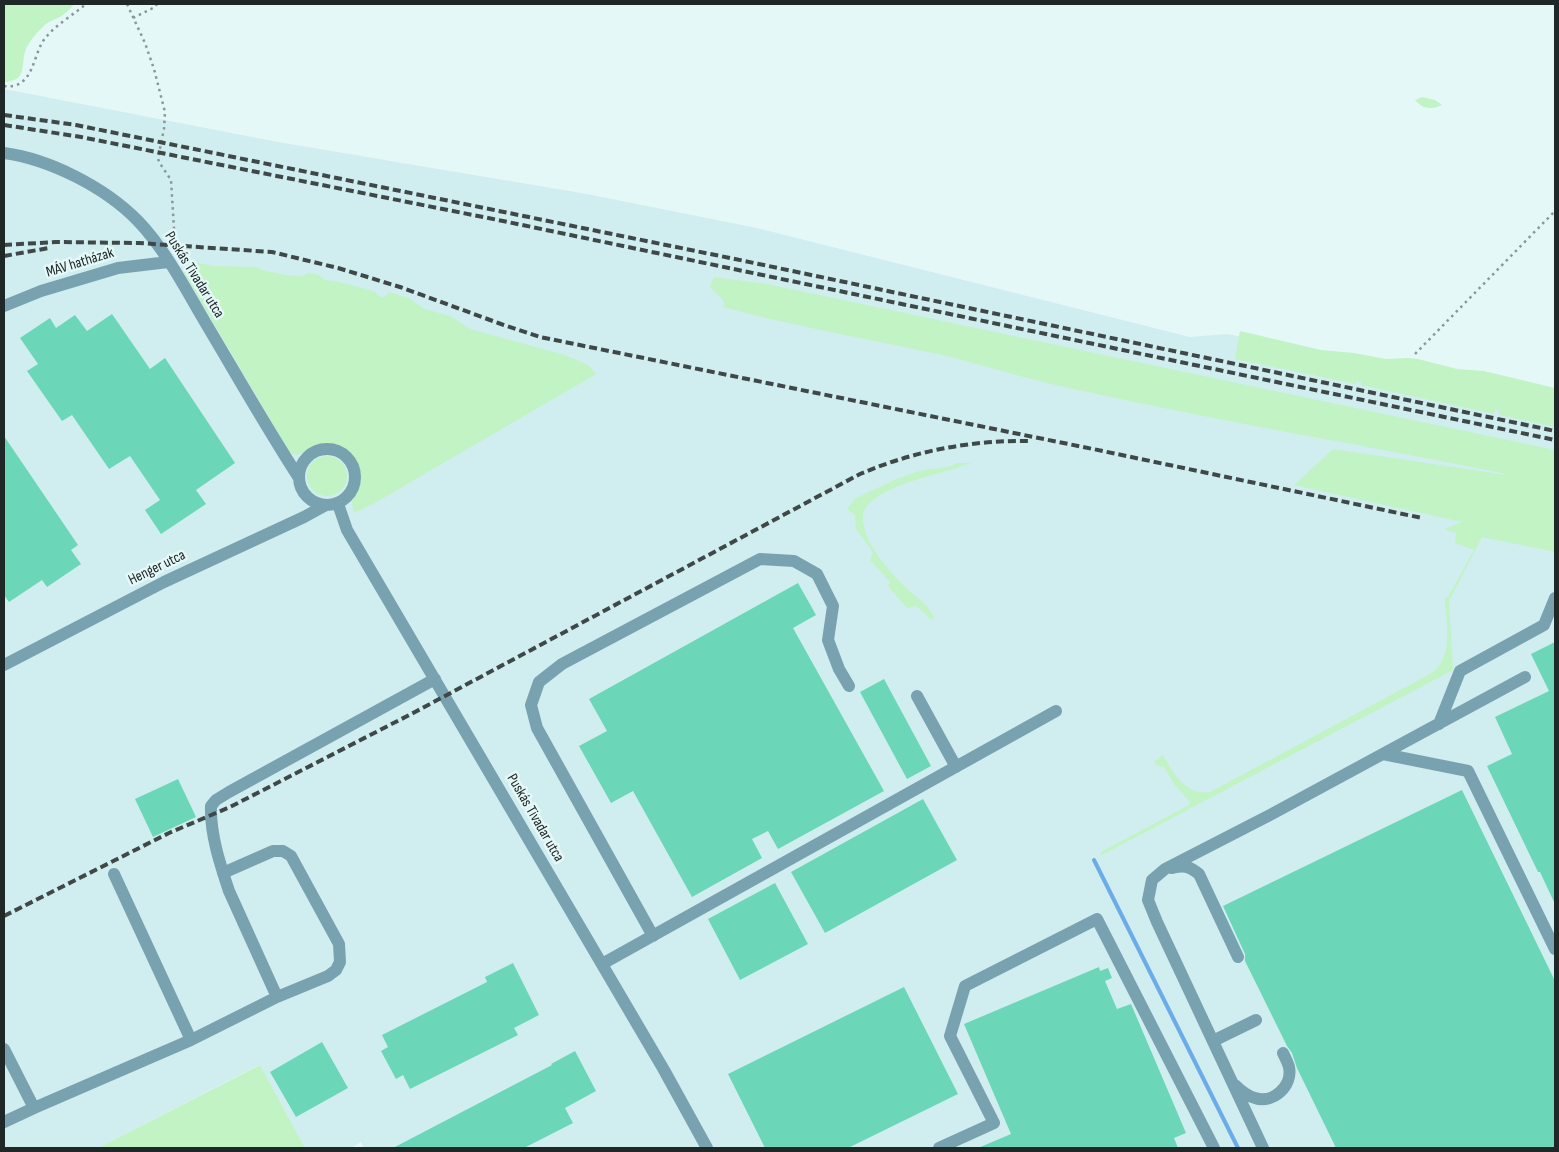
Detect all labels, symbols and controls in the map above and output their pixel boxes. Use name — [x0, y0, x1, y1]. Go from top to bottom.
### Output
street label: Puskás Tivadar utca — [160, 228, 228, 322]
street label: MÁV hatházak — [44, 244, 116, 282]
street label: Henger utca — [126, 547, 188, 589]
street label: Puskás Tivadar utca — [503, 771, 567, 865]

